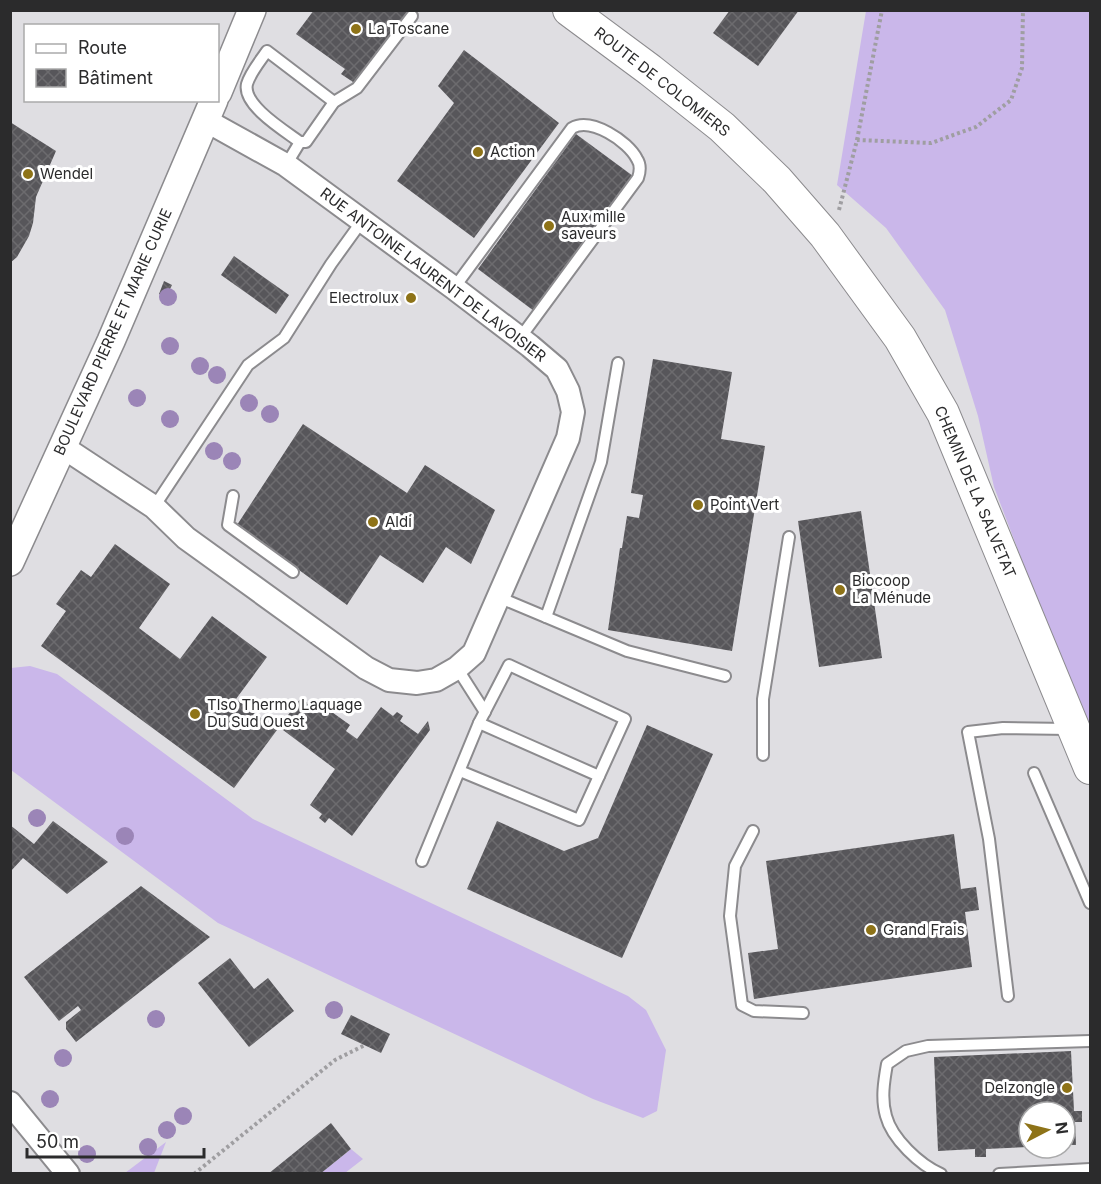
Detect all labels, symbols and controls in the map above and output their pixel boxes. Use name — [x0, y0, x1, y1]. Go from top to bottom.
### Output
place label: La Toscane — [368, 19, 449, 38]
marker: La Toscane — [349, 22, 363, 36]
street label: ROUTE DE COLOMIERS — [591, 23, 734, 141]
legend — [24, 24, 219, 102]
text: Route — [78, 37, 127, 58]
text: Bâtiment — [78, 67, 153, 88]
place label: Action — [490, 142, 535, 161]
marker: Action — [471, 145, 485, 159]
place label: Wendel — [40, 164, 93, 183]
marker: Wendel — [21, 167, 35, 181]
street label: RUE ANTOINE LAURENT DE LAVOISIER — [317, 183, 550, 366]
street label: BOULEVARD PIERRE ET MARIE CURIE — [49, 206, 176, 458]
place label: Aux mille saveurs — [561, 207, 625, 243]
marker: Aux mille saveurs — [542, 219, 556, 233]
place label: Electrolux — [329, 288, 399, 307]
marker: Electrolux — [404, 291, 418, 305]
street label: CHEMIN DE LA SALVETAT — [931, 403, 1020, 581]
place label: Point Vert — [710, 495, 779, 514]
marker: Point Vert — [691, 498, 705, 512]
place label: Aldi — [385, 512, 412, 531]
marker: Aldi — [366, 515, 380, 529]
place label: Biocoop La Ménude — [852, 571, 931, 607]
marker: Biocoop La Ménude — [833, 583, 847, 597]
place label: Tlso Thermo Laquage Du Sud Ouest — [207, 695, 362, 731]
marker: Tlso Thermo Laquage Du Sud Ouest — [188, 707, 202, 721]
place label: Grand Frais — [883, 920, 965, 939]
marker: Grand Frais — [864, 923, 878, 937]
place label: Delzongle — [984, 1078, 1055, 1097]
marker: Delzongle — [1060, 1081, 1074, 1095]
north arrow — [1017, 1100, 1077, 1160]
scale bar — [27, 1121, 204, 1159]
text: N — [1051, 1121, 1073, 1135]
text: 50 m — [36, 1131, 79, 1152]

